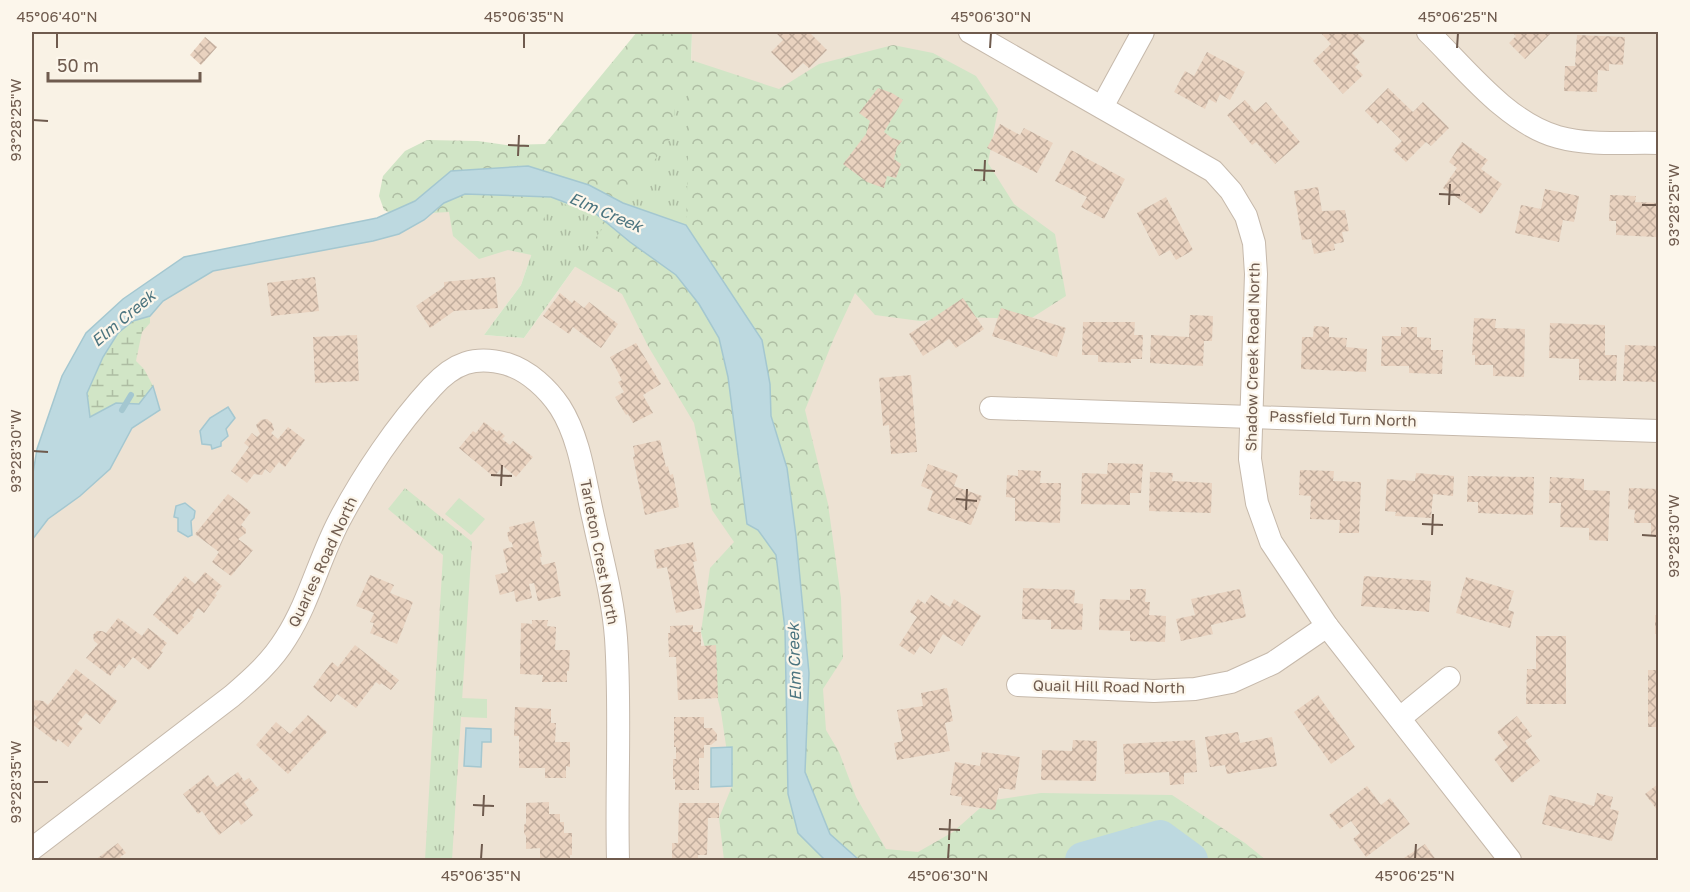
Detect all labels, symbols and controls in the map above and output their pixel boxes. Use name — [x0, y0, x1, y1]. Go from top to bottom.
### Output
text: 45°06'40"N — [16, 7, 98, 25]
text: 45°06'35"N — [484, 7, 564, 25]
text: 45°06'30"N — [951, 7, 1031, 25]
text: 45°06'25"N — [1418, 7, 1498, 25]
scale bar — [48, 45, 200, 83]
text: 50 m — [57, 54, 99, 76]
text: 93°28'25"W — [6, 79, 24, 161]
text: 93°28'25"W — [1664, 164, 1682, 246]
water label: Elm Creek — [566, 188, 647, 237]
street label: Shadow Creek Road North — [1241, 262, 1263, 452]
water label: Elm Creek — [87, 284, 161, 351]
street label: Passfield Turn North — [1269, 406, 1417, 430]
text: 93°28'30"W — [6, 409, 24, 493]
street label: Tarleton Crest North — [577, 478, 623, 626]
street label: Quarles Road North — [284, 494, 360, 630]
text: 93°28'30"W — [1664, 494, 1682, 578]
water label: Elm Creek — [783, 621, 805, 701]
street label: Quail Hill Road North — [1033, 676, 1185, 696]
text: 93°28'35"W — [6, 741, 24, 823]
text: 45°06'35"N — [441, 866, 521, 884]
text: 45°06'30"N — [908, 866, 988, 884]
text: 45°06'25"N — [1375, 866, 1455, 884]

